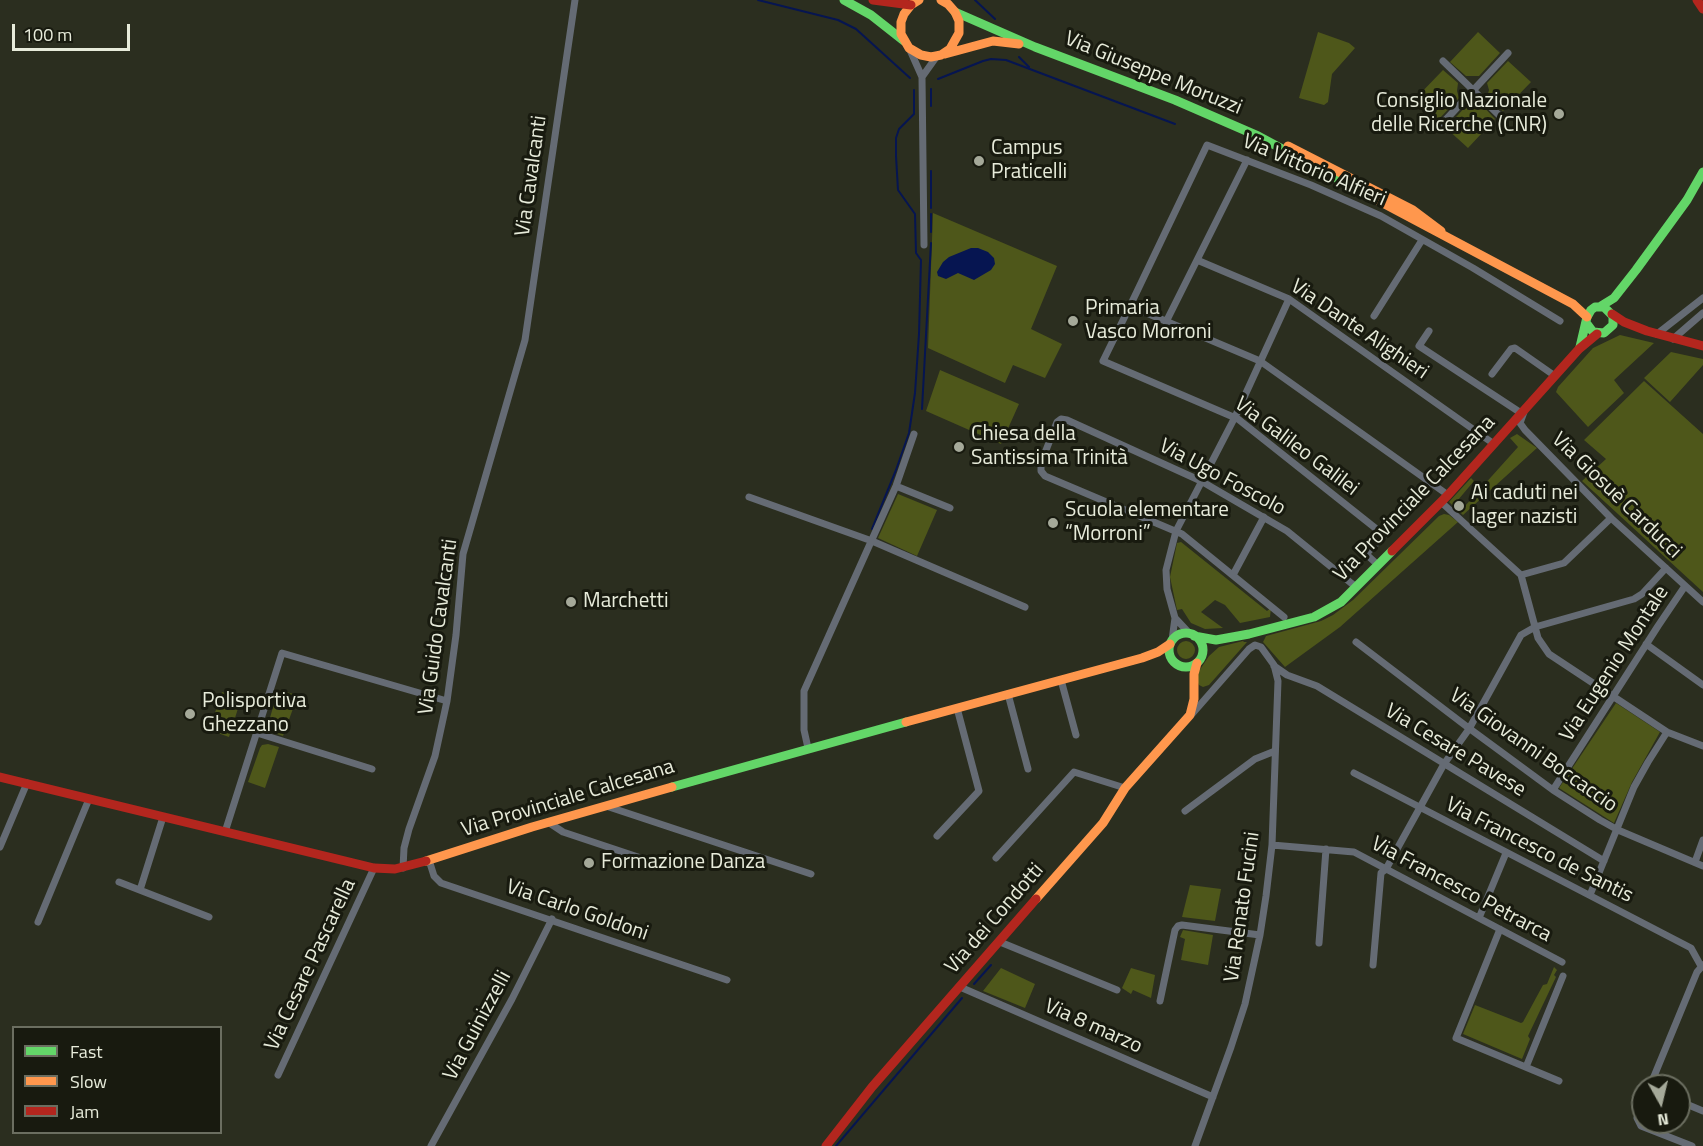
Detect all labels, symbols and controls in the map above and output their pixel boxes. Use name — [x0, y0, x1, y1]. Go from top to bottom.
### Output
scale bar — [15, 12, 134, 50]
text: 100 m — [23, 21, 72, 48]
street label: Via Giuseppe Moruzzi — [1061, 27, 1245, 121]
place label: Consiglio Nazionale delle Ricerche (CNR) — [1371, 89, 1547, 139]
marker: Consiglio Nazionale delle Ricerche (CNR) — [1552, 107, 1566, 121]
street label: Via Cavalcanti — [511, 114, 553, 238]
street label: Via Vittorio Alfieri — [1238, 129, 1390, 213]
place label: Campus Praticelli — [991, 136, 1067, 186]
marker: Campus Praticelli — [972, 154, 986, 168]
street label: Via Dante Alighieri — [1285, 275, 1433, 385]
place label: Primaria Vasco Morroni — [1085, 296, 1212, 346]
marker: Primaria Vasco Morroni — [1066, 314, 1080, 328]
street label: Via Galileo Galilei — [1229, 392, 1363, 502]
street label: Via Provinciale Calcesana — [1329, 411, 1501, 587]
place label: Chiesa della Santissima Trinità — [971, 422, 1128, 472]
street label: Via Giosuè Carducci — [1546, 428, 1686, 564]
street label: Via Ugo Foscolo — [1155, 434, 1289, 522]
marker: Chiesa della Santissima Trinità — [952, 440, 966, 454]
place label: Ai caduti nei lager nazisti — [1471, 481, 1578, 531]
place label: Scuola elementare “Morroni” — [1065, 498, 1229, 548]
marker: Ai caduti nei lager nazisti — [1452, 499, 1466, 513]
marker: Scuola elementare “Morroni” — [1046, 516, 1060, 530]
street label: Via Guido Cavalcanti — [414, 537, 464, 717]
street label: Via Eugenio Montale — [1555, 581, 1675, 747]
place label: Marchetti — [583, 589, 669, 615]
marker: Marchetti — [564, 595, 578, 609]
street label: Via Giovanni Boccaccio — [1444, 684, 1622, 818]
place label: Polisportiva Ghezzano — [202, 689, 307, 739]
street label: Via Cesare Pavese — [1380, 699, 1530, 803]
marker: Polisportiva Ghezzano — [183, 707, 197, 721]
street label: Via Provinciale Calcesana — [459, 755, 677, 843]
street label: Via Francesco de Santis — [1441, 793, 1637, 909]
street label: Via Renato Fucini — [1220, 830, 1266, 984]
street label: Via Francesco Petrarca — [1367, 832, 1555, 948]
place label: Formazione Danza — [601, 850, 765, 876]
marker: Formazione Danza — [582, 856, 596, 870]
street label: Via dei Condotti — [940, 859, 1050, 979]
street label: Via Cesare Pascarella — [260, 875, 362, 1055]
street label: Via Carlo Goldoni — [503, 875, 651, 947]
street label: Via Guinizzelli — [439, 967, 517, 1085]
street label: Via 8 marzo — [1040, 994, 1146, 1060]
legend — [12, 1026, 222, 1134]
text: Fast — [70, 1038, 103, 1065]
text: Slow — [70, 1068, 107, 1095]
north arrow — [1631, 1074, 1691, 1134]
text: Jam — [70, 1098, 99, 1125]
text: N — [1656, 1107, 1670, 1132]

